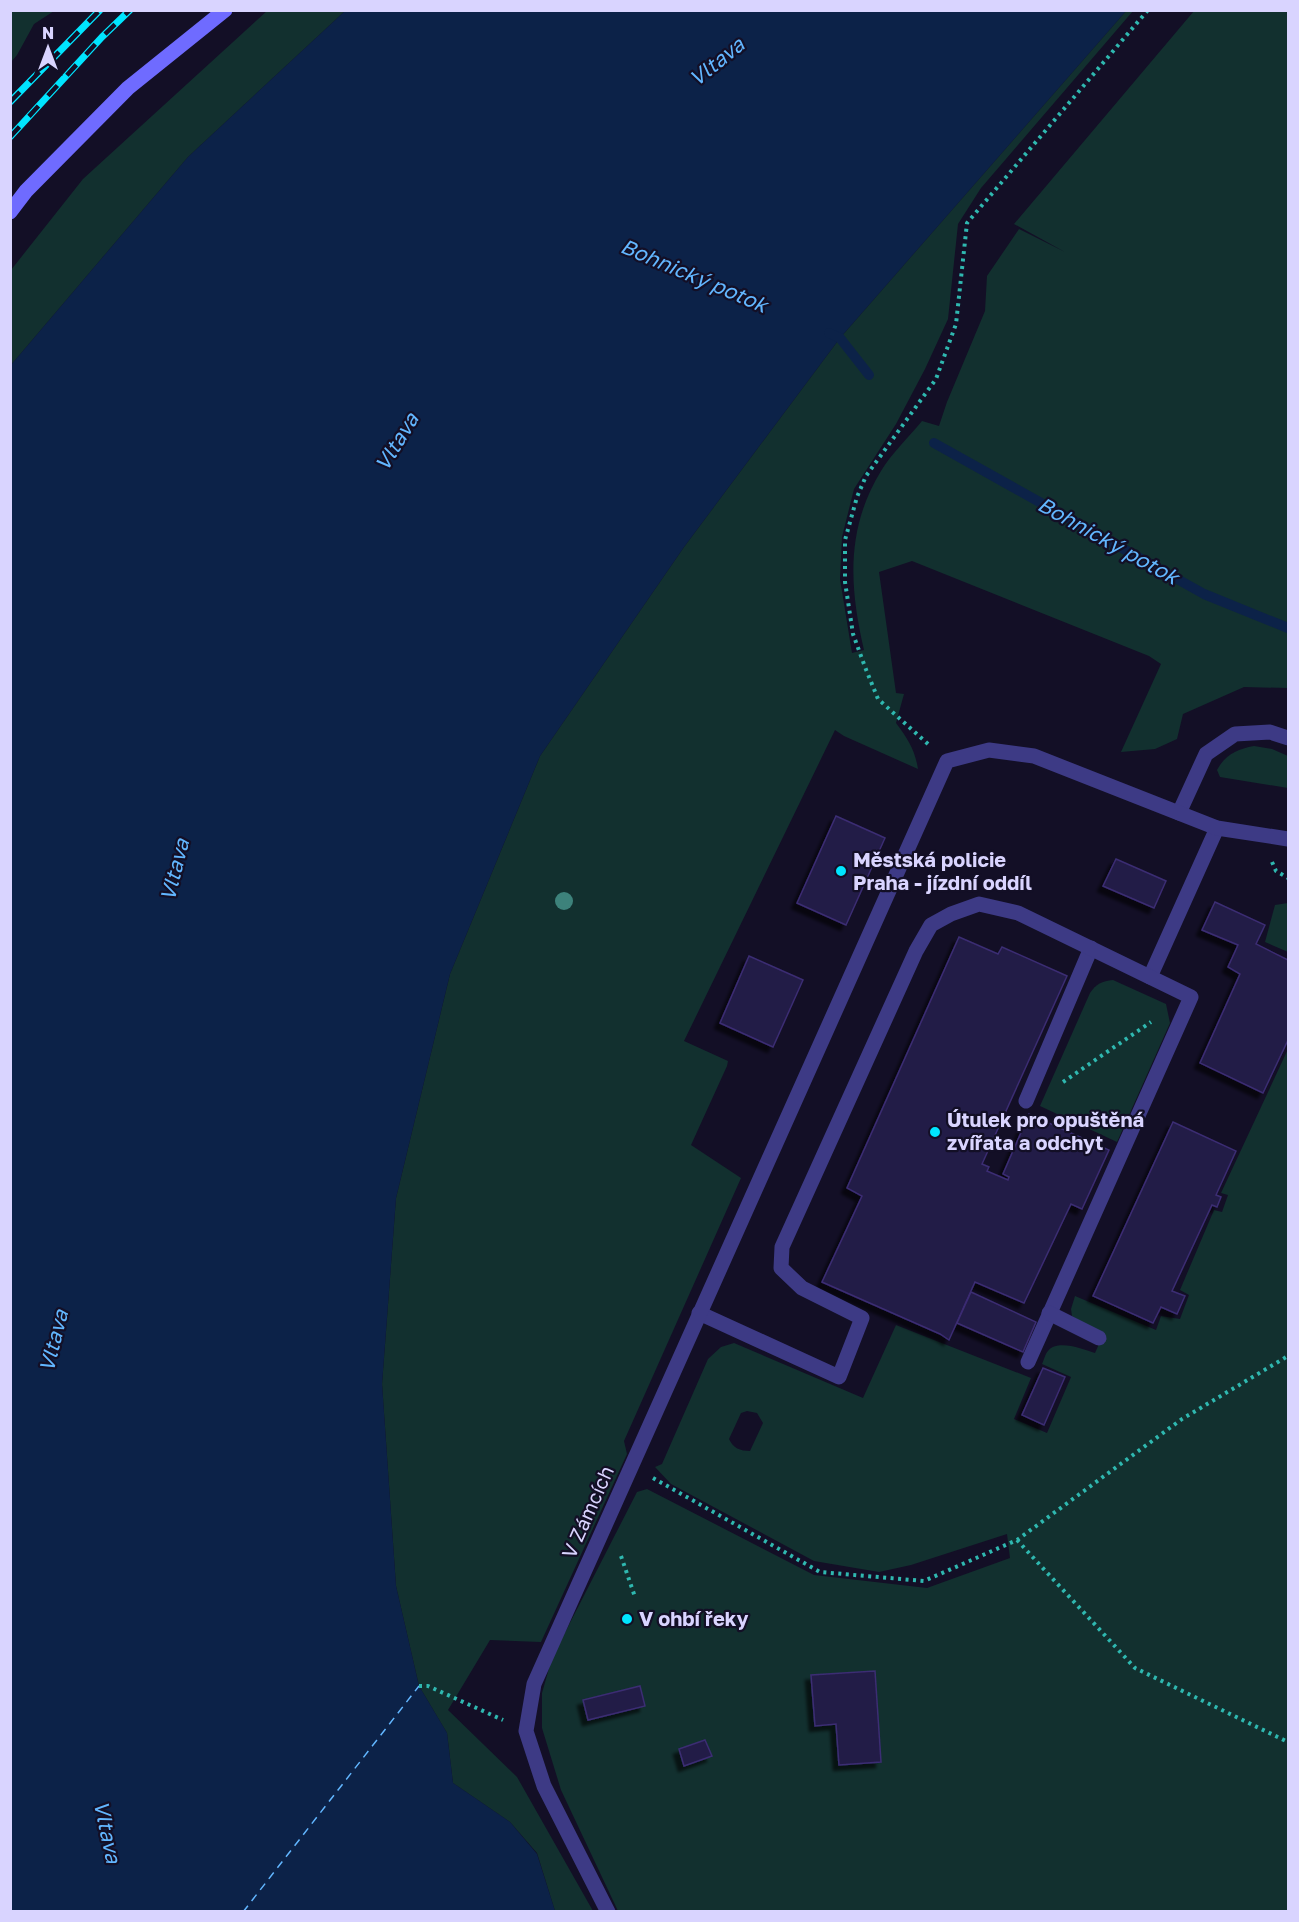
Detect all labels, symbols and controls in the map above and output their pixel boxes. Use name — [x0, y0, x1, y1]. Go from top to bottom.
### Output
north arrow — [18, 18, 78, 78]
text: N — [42, 23, 54, 43]
water label: Vltava — [684, 31, 750, 91]
water label: Bohnický potok — [617, 232, 774, 319]
water label: Vltava — [369, 407, 424, 475]
water label: Bohnický potok — [1034, 491, 1185, 591]
water label: Vltava — [154, 835, 195, 904]
place label: Městská policie Praha - jízdní oddíl — [853, 847, 1032, 894]
marker: Městská policie Praha - jízdní oddíl — [834, 864, 848, 878]
place label: Útulek pro opuštěná zvířata a odchyt — [947, 1107, 1144, 1154]
marker: Útulek pro opuštěná zvířata a odchyt — [928, 1125, 942, 1139]
water label: Vltava — [33, 1306, 74, 1375]
street label: V Zámcích — [556, 1462, 618, 1562]
place label: V ohbí řeky — [639, 1606, 748, 1630]
marker: V ohbí řeky — [620, 1612, 634, 1626]
water label: Vltava — [89, 1798, 128, 1867]

